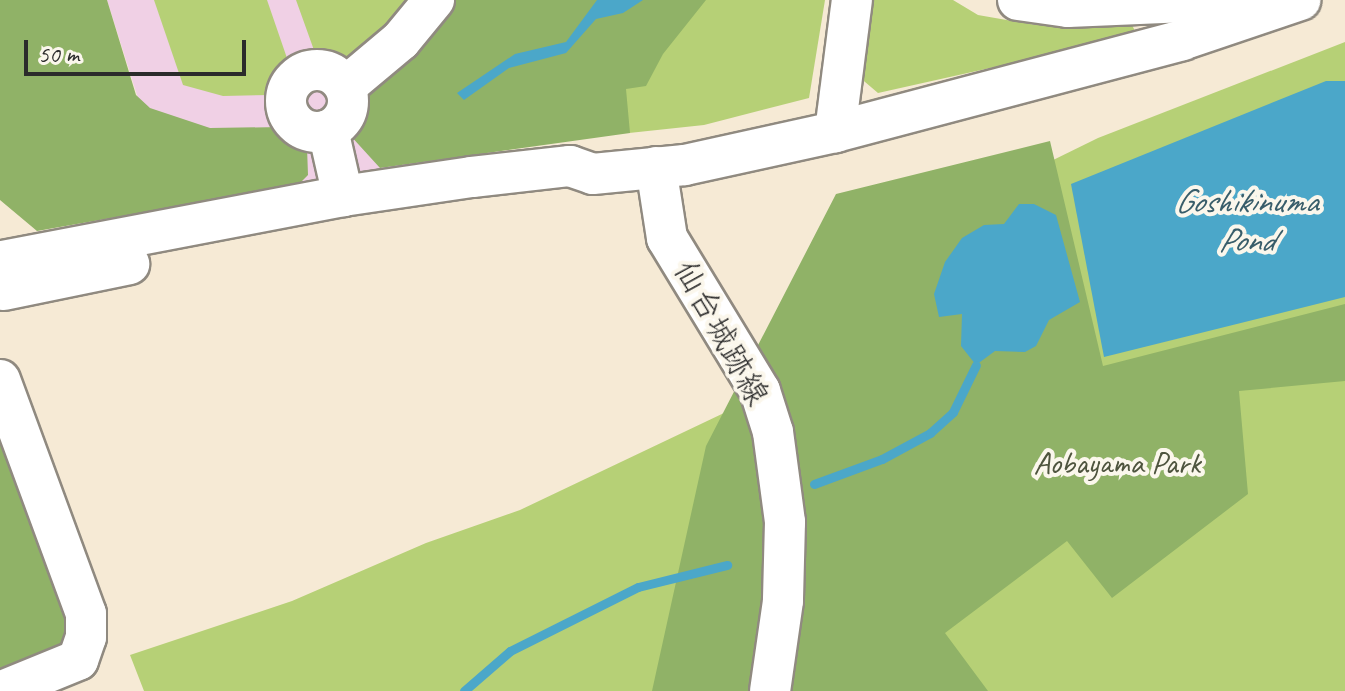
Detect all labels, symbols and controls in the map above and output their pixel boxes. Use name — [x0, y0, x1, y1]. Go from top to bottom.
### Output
scale bar — [28, 24, 250, 74]
text: 50 m — [38, 39, 79, 69]
water label: Goshikinuma Pond — [1175, 180, 1317, 260]
street label: 仙台城跡線 — [665, 254, 777, 412]
park label: Aobayama Park — [1033, 444, 1201, 482]

